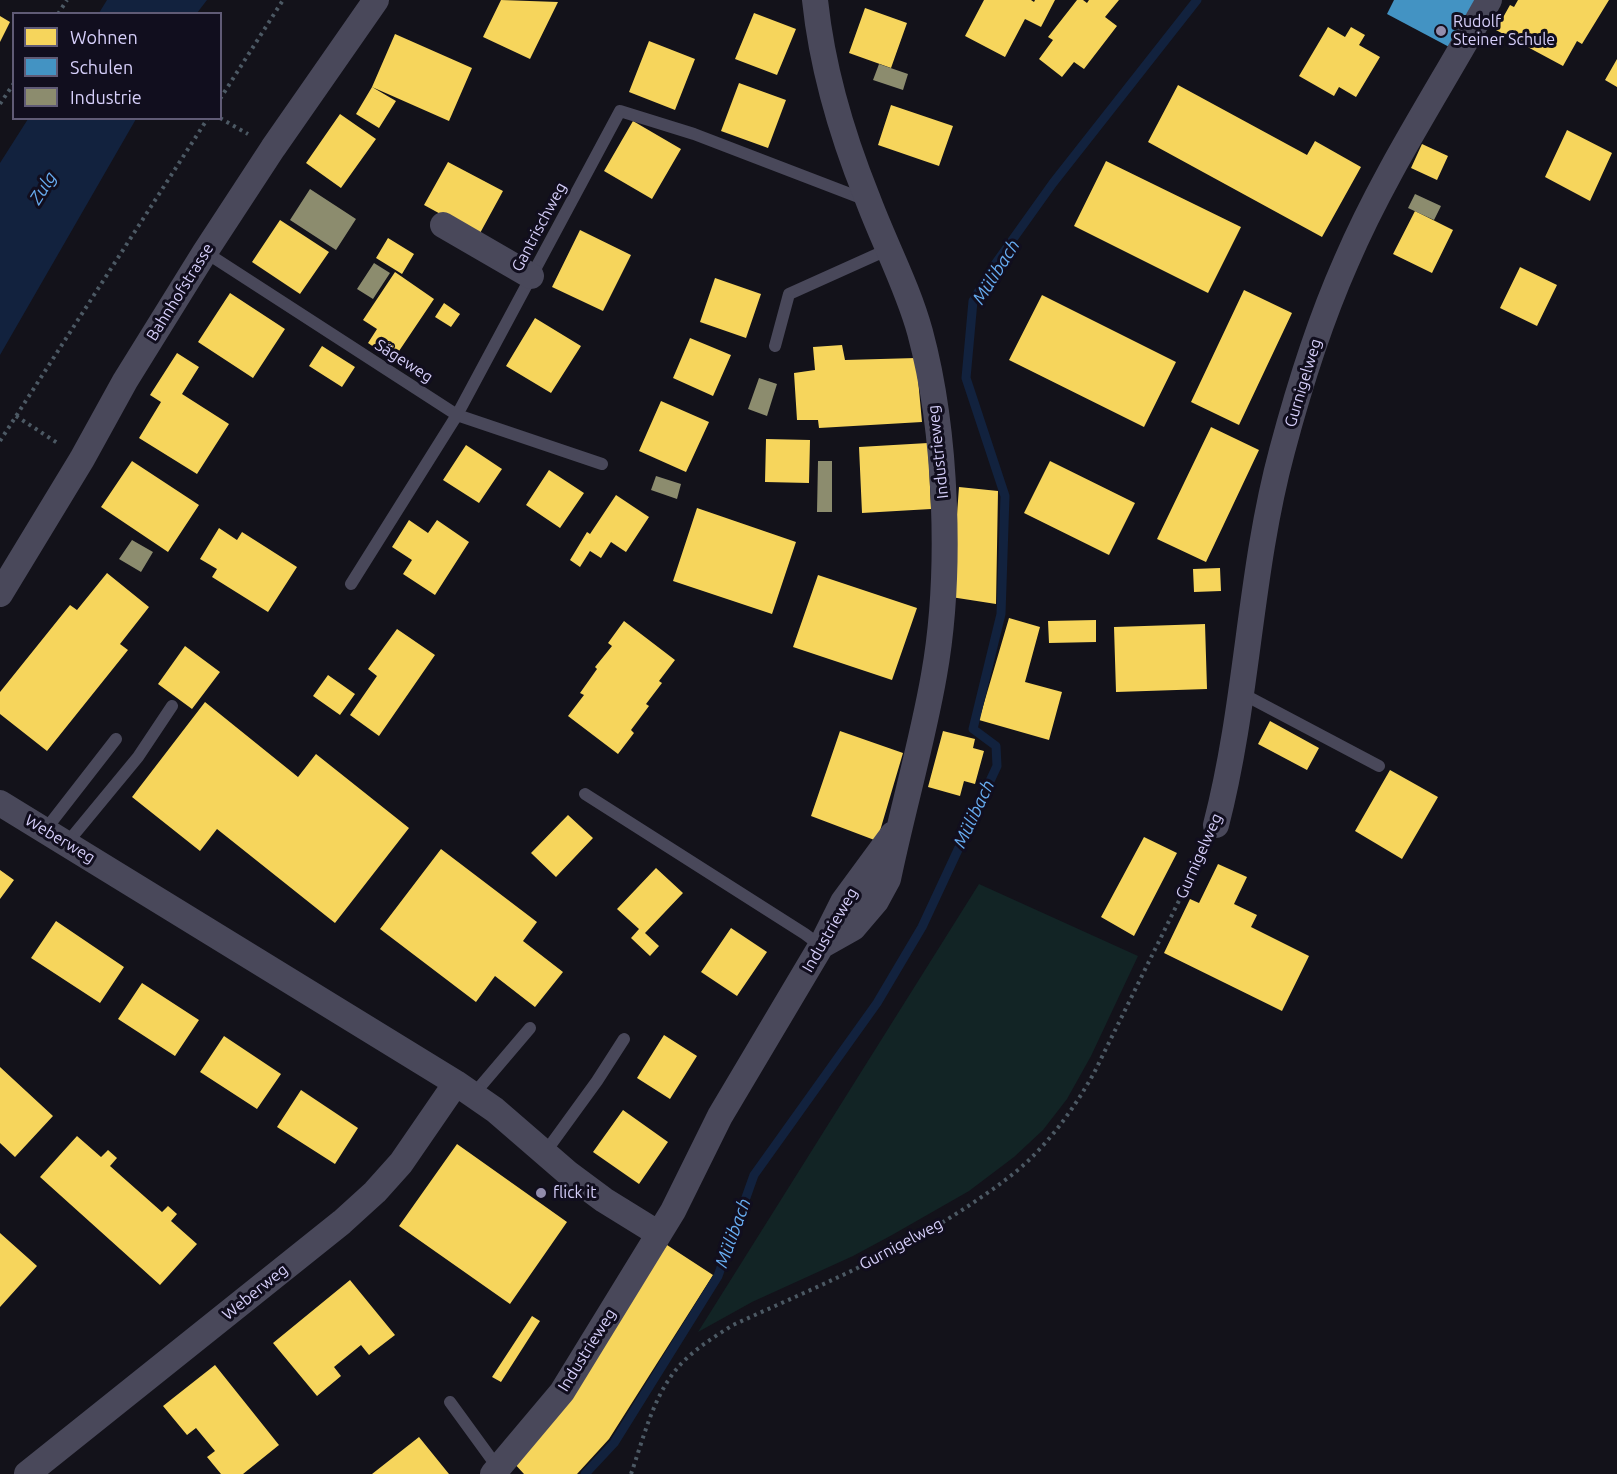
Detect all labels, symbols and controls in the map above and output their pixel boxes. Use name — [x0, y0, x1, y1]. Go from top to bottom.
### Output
legend — [12, 12, 222, 120]
place label: Rudolf Steiner Schule — [1453, 12, 1555, 50]
marker: Rudolf Steiner Schule — [1434, 24, 1448, 38]
text: Wohnen — [70, 27, 138, 47]
text: Schulen — [70, 57, 133, 77]
text: Industrie — [70, 87, 142, 107]
water label: Zulg — [25, 168, 61, 208]
street label: Gantrischweg — [507, 179, 571, 275]
water label: Mülibach — [968, 236, 1024, 308]
street label: Bahnhofstrasse — [142, 240, 218, 344]
street label: Sägeweg — [371, 335, 437, 387]
street label: Gurnigelweg — [1280, 336, 1326, 430]
street label: Industrieweg — [924, 404, 952, 500]
water label: Mülibach — [949, 777, 999, 851]
street label: Gurnigelweg — [1172, 810, 1226, 902]
street label: Weberweg — [21, 811, 99, 867]
street label: Industrieweg — [798, 884, 862, 976]
place label: flick it — [553, 1183, 597, 1203]
marker: flick it — [534, 1186, 548, 1200]
water label: Mülibach — [710, 1195, 756, 1271]
street label: Gurnigelweg — [856, 1214, 946, 1274]
street label: Weberweg — [218, 1260, 292, 1324]
street label: Industrieweg — [554, 1305, 620, 1395]

